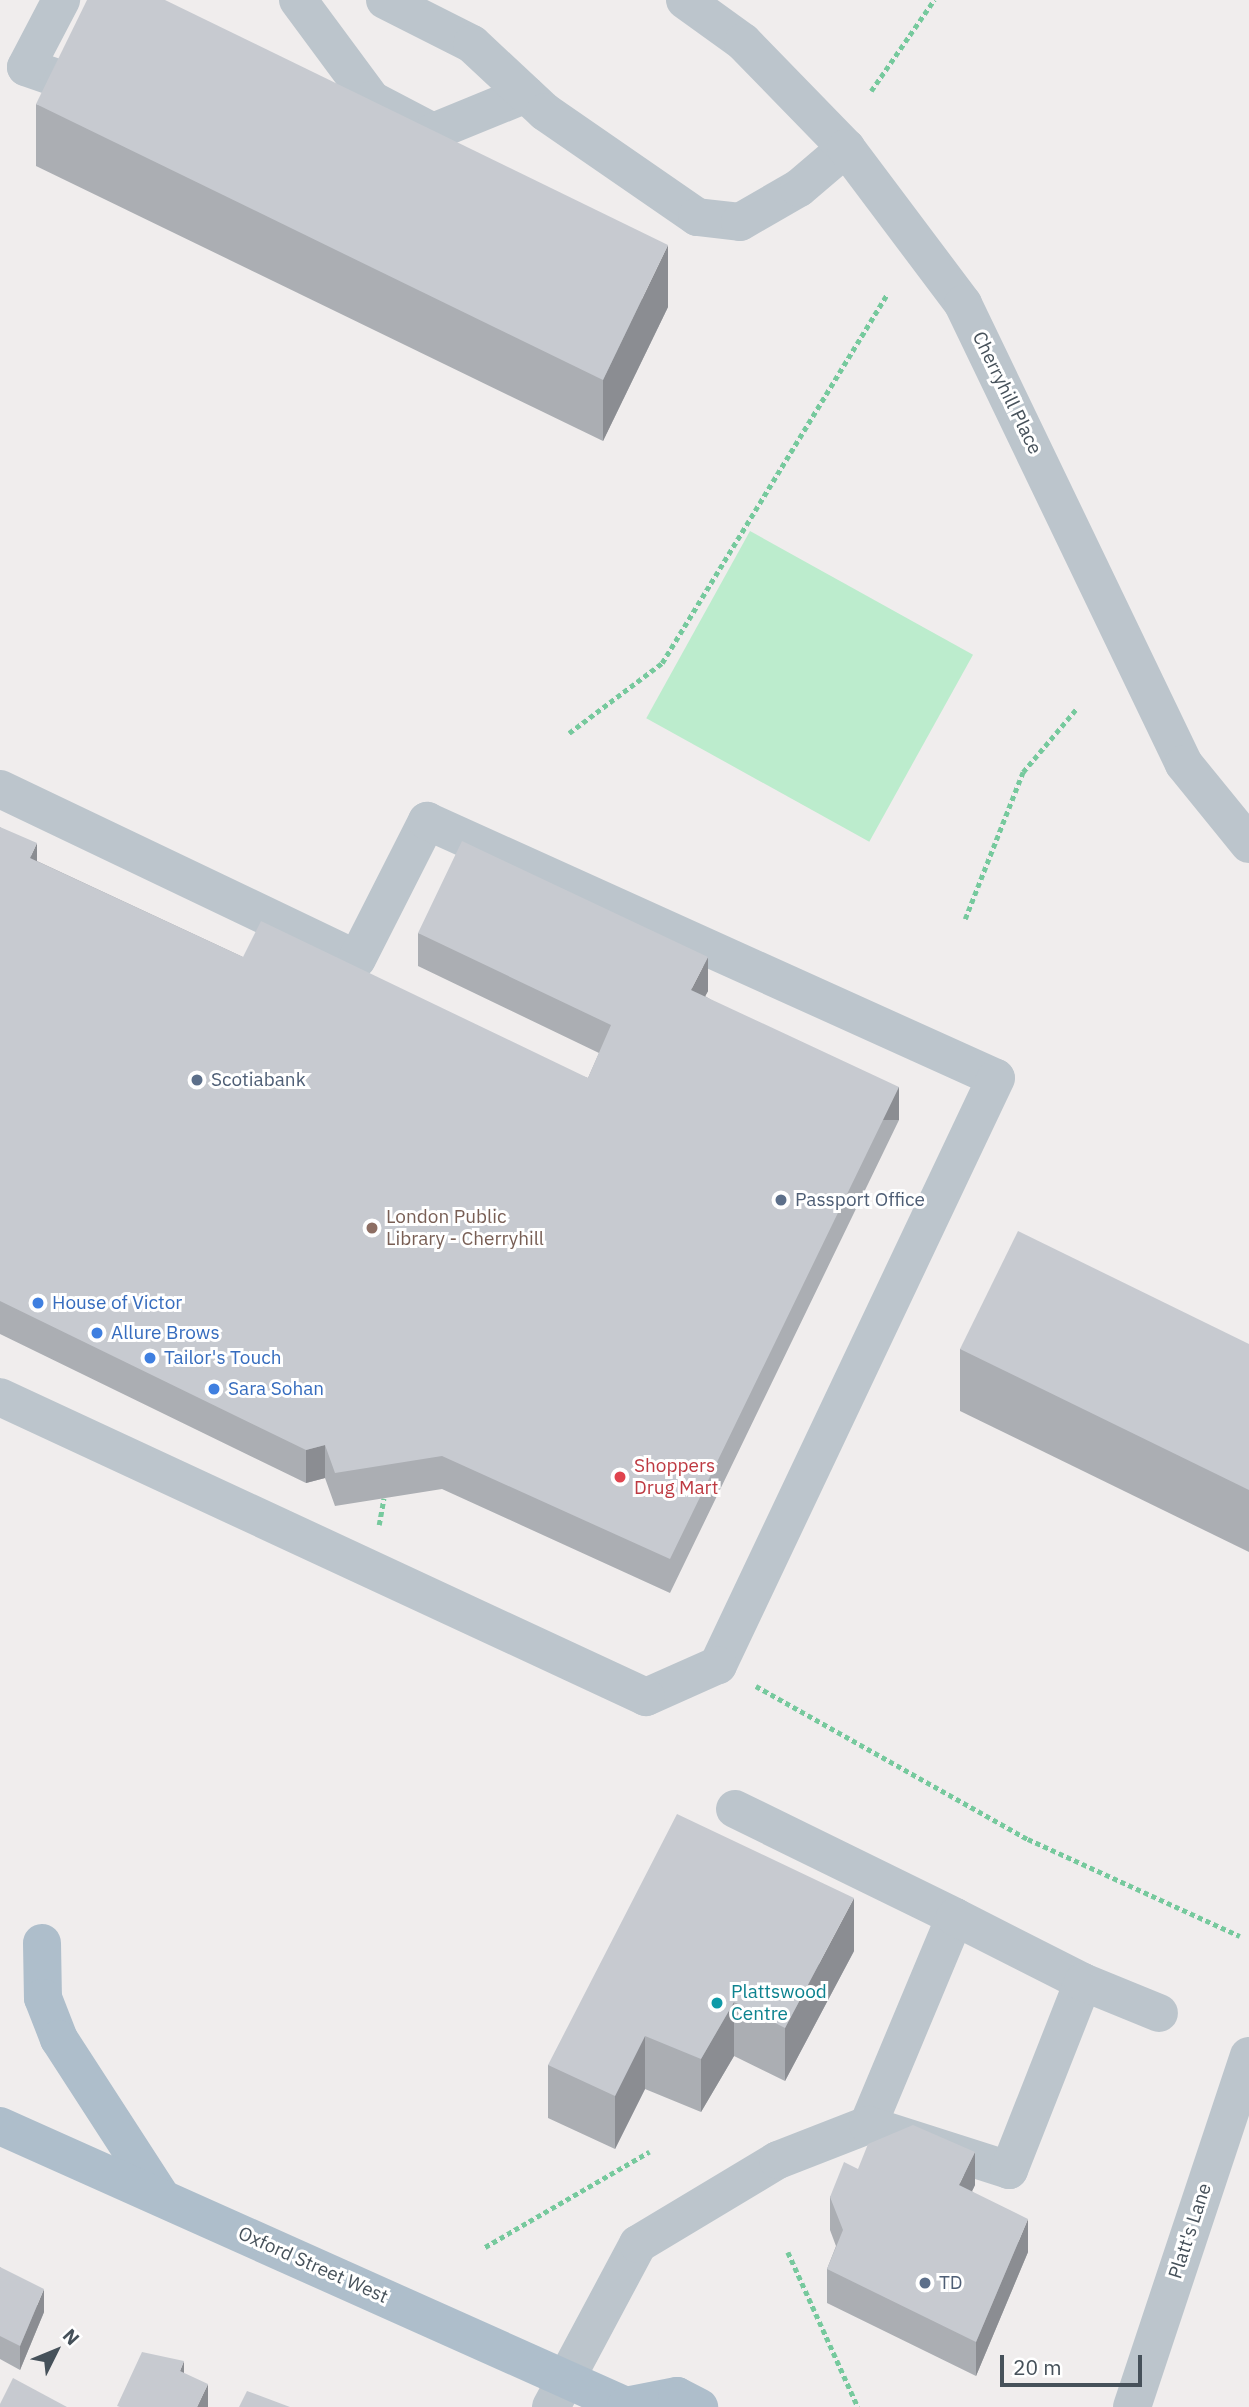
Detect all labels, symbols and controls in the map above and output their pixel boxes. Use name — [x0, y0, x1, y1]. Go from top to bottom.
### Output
street label: Cherryhill Place — [967, 328, 1047, 458]
place label: Scotiabank — [211, 1069, 306, 1091]
marker: Scotiabank — [189, 1072, 205, 1088]
place label: Passport Office — [795, 1189, 925, 1211]
marker: Passport Office — [773, 1192, 789, 1208]
place label: London Public Library - Cherryhill — [386, 1206, 544, 1250]
marker: London Public Library - Cherryhill — [364, 1220, 380, 1236]
place label: House of Victor — [52, 1292, 182, 1314]
marker: House of Victor — [30, 1295, 46, 1311]
place label: Allure Brows — [111, 1322, 220, 1344]
marker: Allure Brows — [89, 1325, 105, 1341]
place label: Tailor's Touch — [164, 1347, 282, 1369]
marker: Tailor's Touch — [142, 1350, 158, 1366]
place label: Sara Sohan — [228, 1378, 324, 1400]
marker: Sara Sohan — [206, 1381, 222, 1397]
place label: Shoppers Drug Mart — [634, 1455, 718, 1499]
marker: Shoppers Drug Mart — [612, 1469, 628, 1485]
place label: Plattswood Centre — [731, 1981, 827, 2025]
marker: Plattswood Centre — [709, 1995, 725, 2011]
street label: Platt's Lane — [1164, 2180, 1216, 2282]
street label: Oxford Street West — [235, 2222, 391, 2308]
place label: TD — [939, 2272, 963, 2294]
marker: TD — [917, 2275, 933, 2291]
north arrow — [21, 2316, 91, 2386]
text: N — [58, 2323, 85, 2350]
scale bar — [1004, 2340, 1146, 2384]
text: 20 m — [1013, 2353, 1062, 2381]

